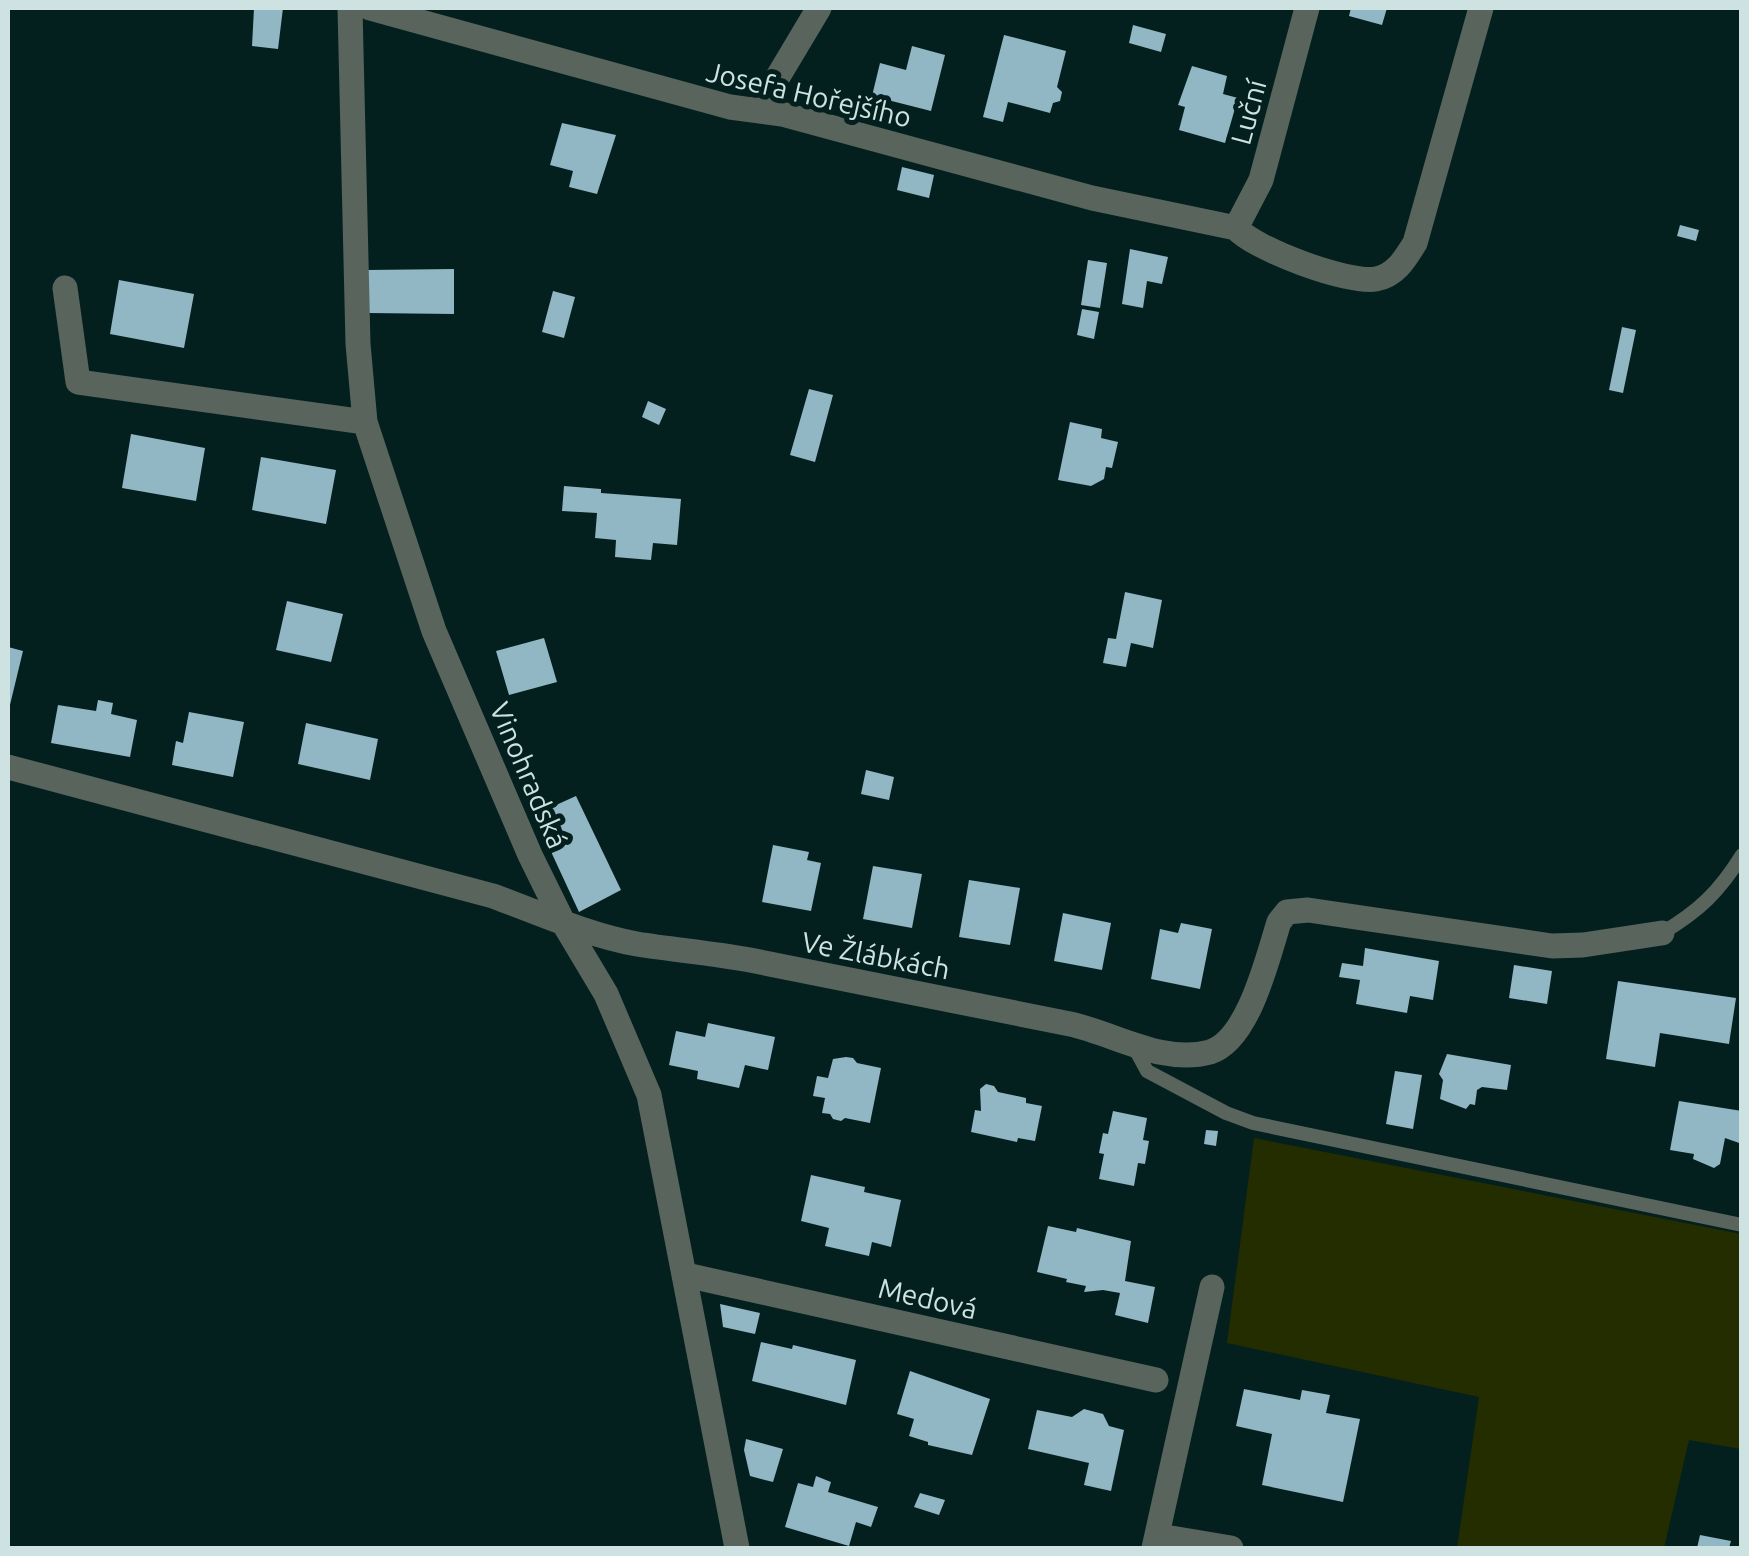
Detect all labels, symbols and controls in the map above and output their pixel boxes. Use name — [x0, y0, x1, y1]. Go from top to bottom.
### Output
street label: Josefa Hořejšího — [704, 55, 914, 133]
street label: Luční — [1224, 75, 1272, 148]
street label: Vinohradská — [484, 697, 574, 853]
street label: Ve Žlábkách — [799, 924, 953, 985]
street label: Medová — [876, 1272, 980, 1324]

